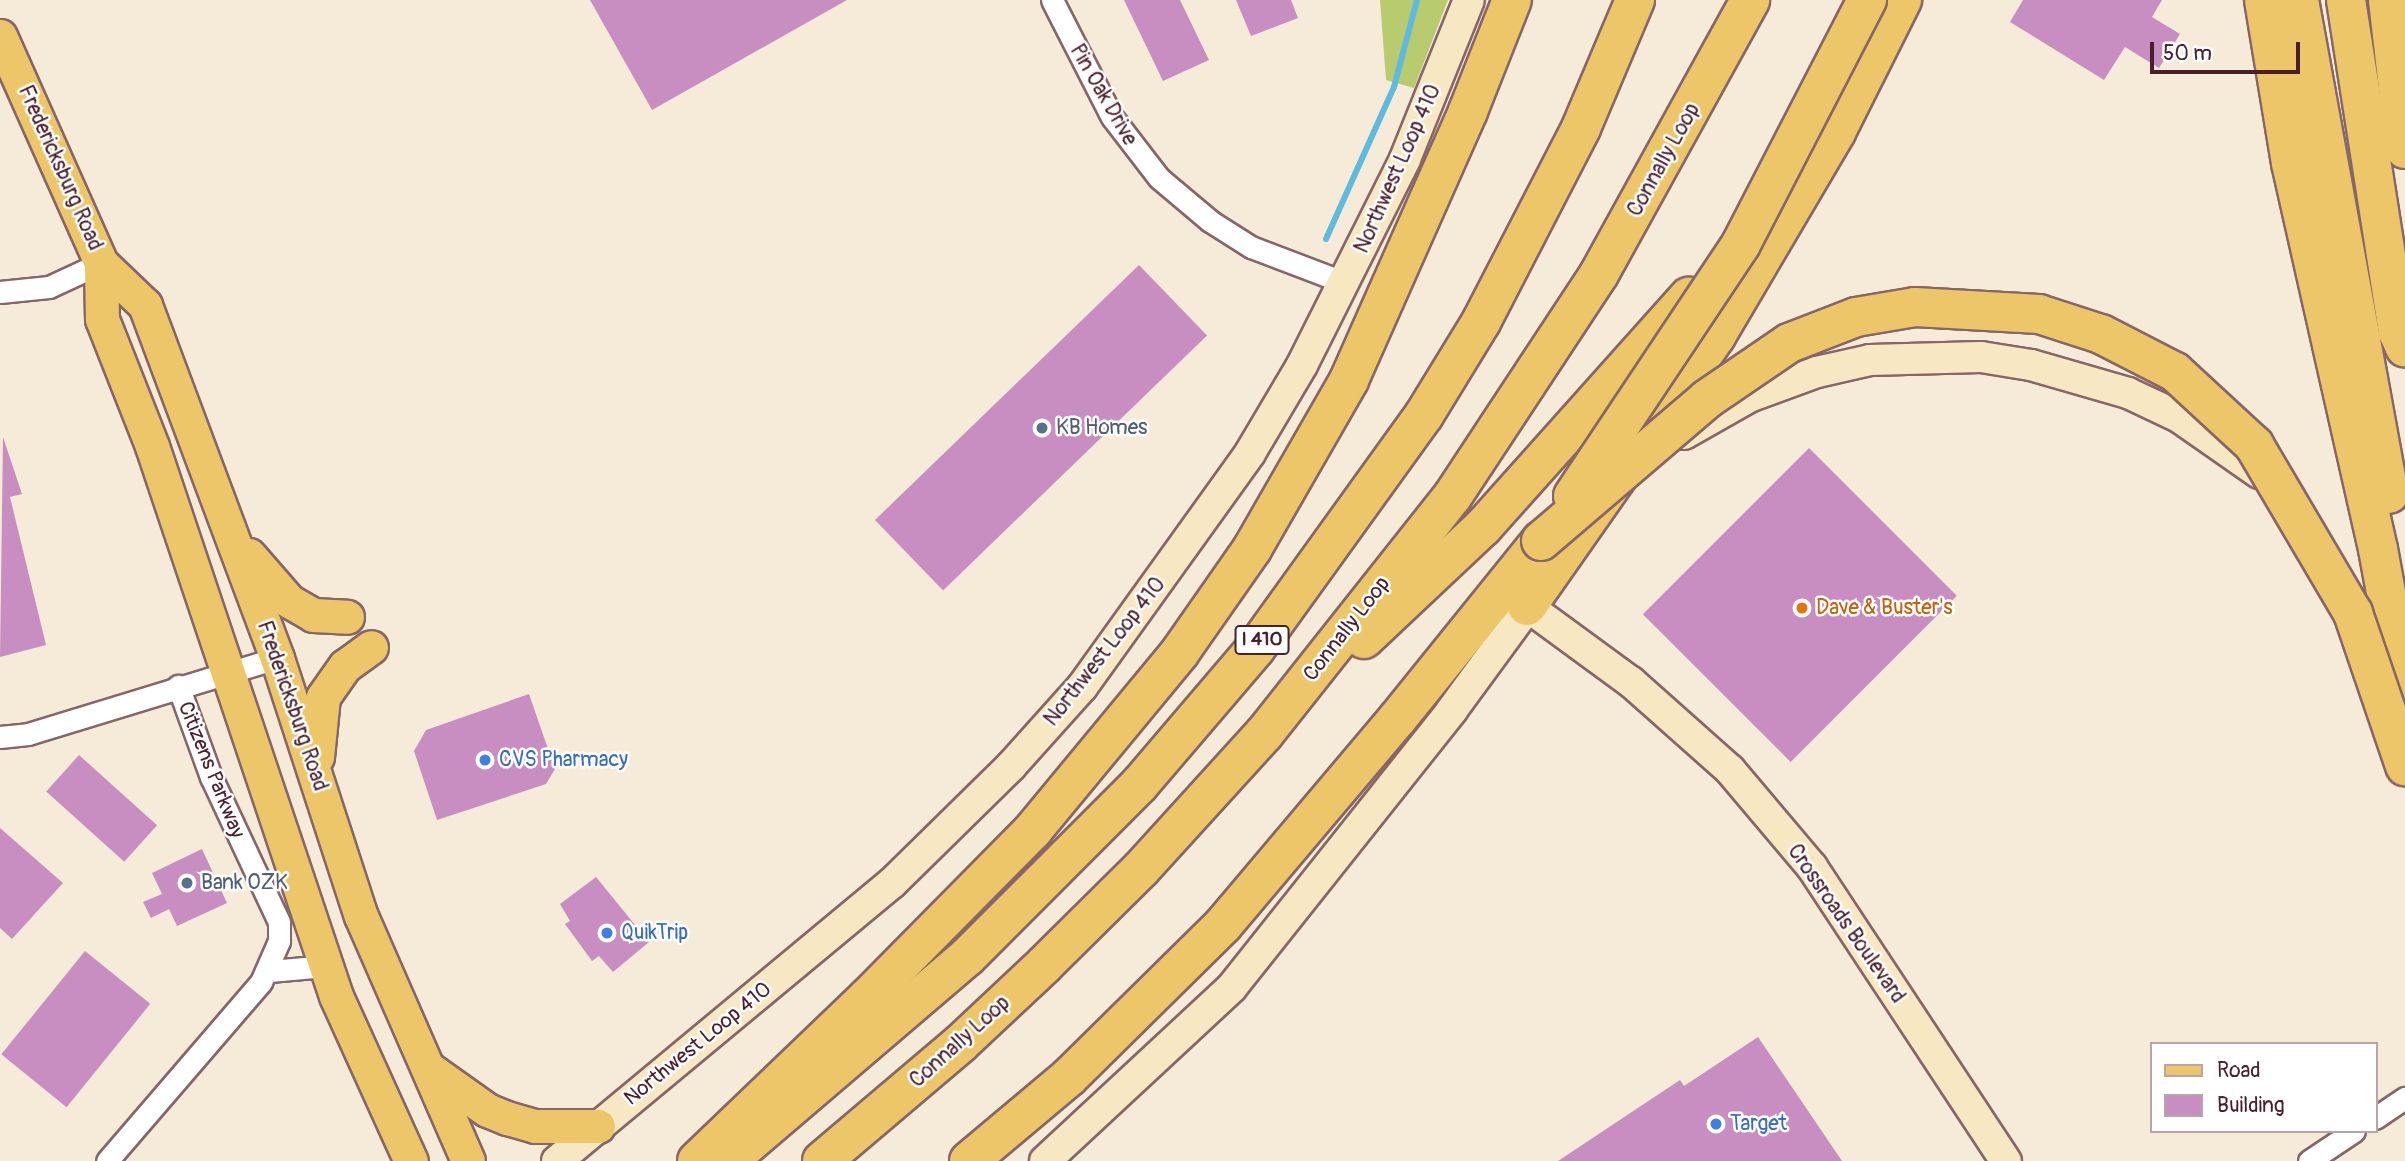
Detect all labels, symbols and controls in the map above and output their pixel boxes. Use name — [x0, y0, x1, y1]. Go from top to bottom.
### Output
scale bar — [2153, 28, 2304, 72]
street label: Pin Oak Drive — [1064, 40, 1142, 150]
text: 50 m — [2163, 40, 2212, 67]
street label: Northwest Loop 410 — [1349, 81, 1447, 257]
street label: Fredericksburg Road — [12, 82, 108, 254]
street label: Connally Loop — [1623, 99, 1705, 221]
place label: KB Homes — [1056, 415, 1147, 441]
marker: KB Homes — [1034, 420, 1050, 436]
street label: Connally Loop — [1298, 572, 1396, 686]
street label: Northwest Loop 410 — [1039, 573, 1171, 731]
place label: Dave & Buster's — [1816, 595, 1953, 621]
marker: Dave & Buster's — [1794, 600, 1810, 616]
street label: Fredericksburg Road — [251, 618, 333, 794]
road number: I 410 — [1234, 624, 1290, 656]
street label: Citizens Parkway — [172, 698, 250, 842]
place label: CVS Pharmacy — [499, 747, 628, 773]
marker: CVS Pharmacy — [477, 752, 493, 768]
street label: Crossroads Boulevard — [1782, 840, 1910, 1008]
place label: Bank OZK — [201, 870, 288, 896]
marker: Bank OZK — [179, 875, 195, 891]
place label: QuikTrip — [621, 920, 688, 946]
marker: QuikTrip — [599, 925, 615, 941]
street label: Northwest Loop 410 — [619, 977, 777, 1111]
street label: Connally Loop — [905, 991, 1015, 1093]
legend — [2150, 1042, 2377, 1133]
text: Road — [2217, 1057, 2261, 1084]
text: Building — [2217, 1092, 2284, 1119]
place label: Target — [1730, 1111, 1787, 1137]
marker: Target — [1708, 1116, 1724, 1132]

